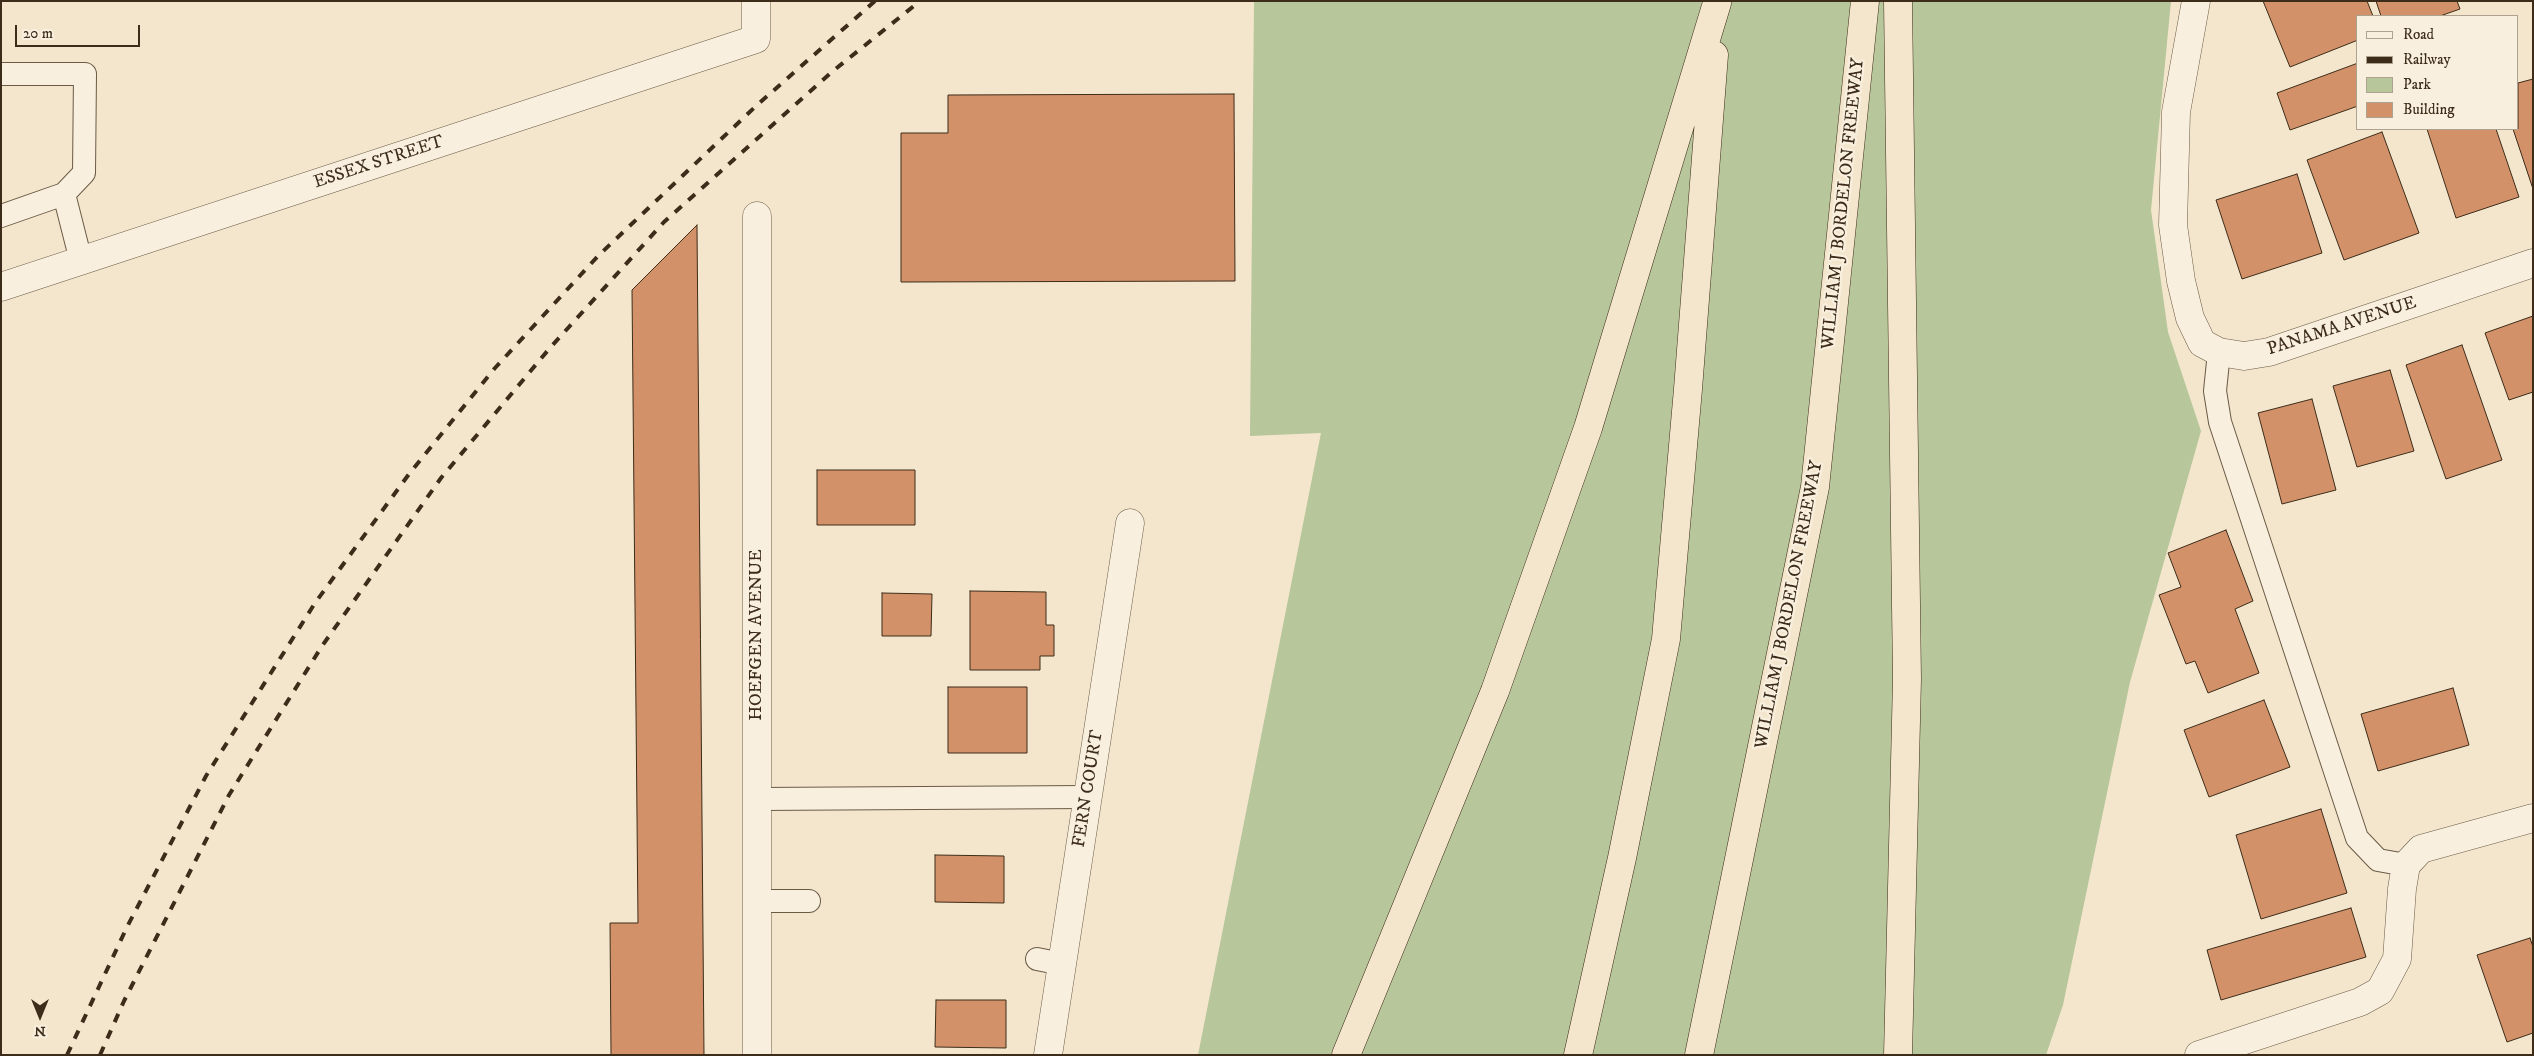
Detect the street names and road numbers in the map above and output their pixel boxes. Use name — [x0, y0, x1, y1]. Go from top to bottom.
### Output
street label: WILLIAM J BORDELON FREEWAY — [1818, 57, 1870, 351]
street label: ESSEX STREET — [311, 132, 447, 194]
street label: PANAMA AVENUE — [2265, 293, 2419, 361]
street label: WILLIAM J BORDELON FREEWAY — [1751, 459, 1829, 751]
street label: HOEFGEN AVENUE — [746, 549, 768, 721]
street label: FERN COURT — [1069, 729, 1109, 849]

